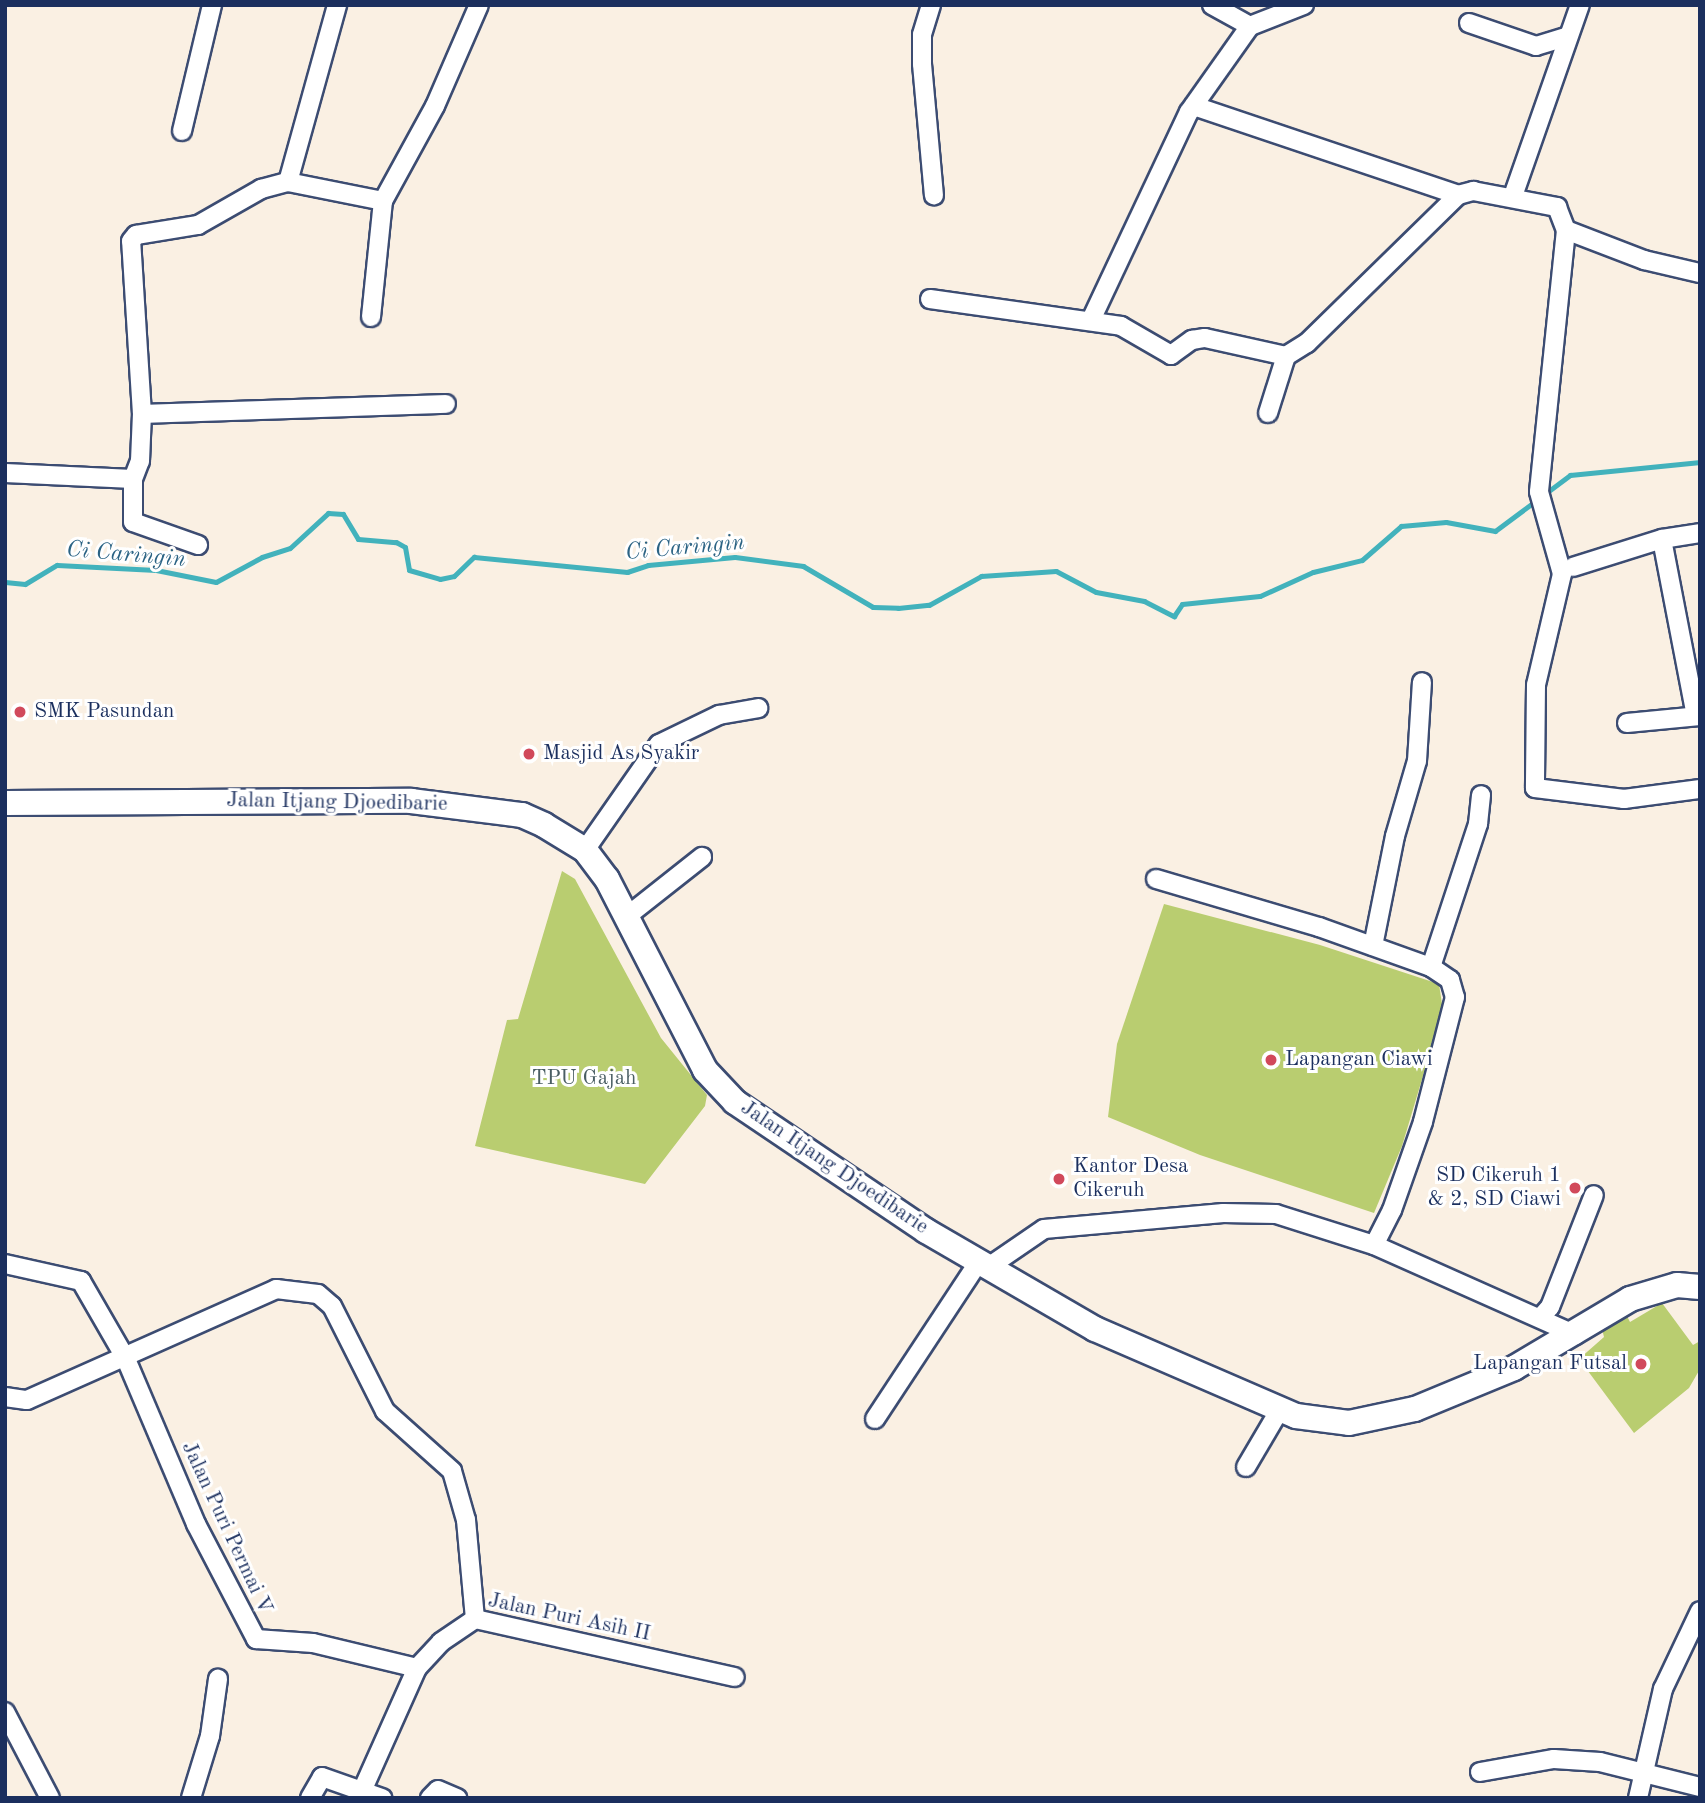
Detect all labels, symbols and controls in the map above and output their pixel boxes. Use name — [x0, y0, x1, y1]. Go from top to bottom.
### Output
water label: Ci Caringin — [624, 529, 746, 567]
water label: Ci Caringin — [65, 536, 187, 574]
place label: SMK Pasundan — [34, 699, 174, 725]
marker: SMK Pasundan — [12, 704, 28, 720]
place label: Masjid As Syakir — [543, 741, 699, 767]
marker: Masjid As Syakir — [521, 746, 537, 762]
street label: Jalan Itjang Djoedibarie — [226, 788, 448, 818]
place label: Lapangan Ciawi — [1285, 1047, 1433, 1073]
marker: Lapangan Ciawi — [1263, 1052, 1279, 1068]
park label: TPU Gajah — [531, 1066, 637, 1092]
street label: Jalan Itjang Djoedibarie — [735, 1096, 933, 1240]
place label: Kantor Desa Cikeruh — [1073, 1154, 1188, 1204]
place label: SD Cikeruh 1 & 2, SD Ciawi — [1428, 1163, 1561, 1213]
marker: Kantor Desa Cikeruh — [1051, 1171, 1067, 1187]
marker: SD Cikeruh 1 & 2, SD Ciawi — [1567, 1180, 1583, 1196]
place label: Lapangan Futsal — [1473, 1351, 1627, 1377]
marker: Lapangan Futsal — [1633, 1356, 1649, 1372]
street label: Jalan Puri Permai V — [175, 1438, 277, 1618]
street label: Jalan Puri Asih II — [486, 1588, 652, 1648]

